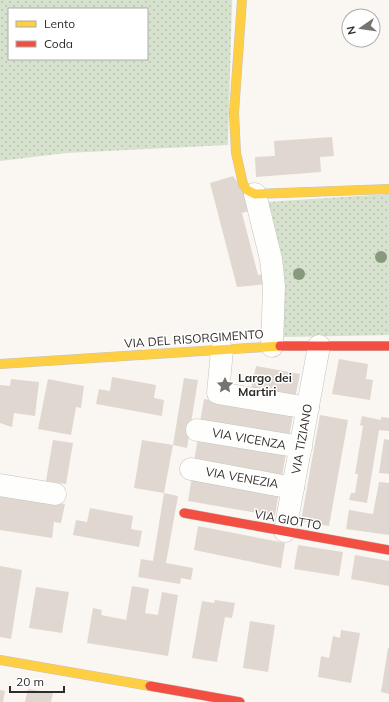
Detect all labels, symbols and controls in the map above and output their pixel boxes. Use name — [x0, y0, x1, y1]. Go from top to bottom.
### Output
legend — [8, 8, 148, 60]
north arrow — [341, 8, 381, 48]
text: Lento — [44, 16, 75, 31]
text: N — [344, 25, 359, 36]
text: Coda — [44, 36, 73, 51]
street label: VIA DEL RISORGIMENTO — [124, 326, 264, 351]
place label: Largo dei Martiri — [238, 370, 292, 399]
place icon: Largo dei Martiri — [215, 375, 235, 395]
street label: VIA TIZIANO — [288, 403, 315, 475]
street label: VIA VICENZA — [211, 425, 287, 452]
street label: VIA VENEZIA — [204, 464, 280, 491]
street label: VIA GIOTTO — [254, 506, 323, 533]
scale bar — [10, 668, 64, 694]
text: 20 m — [16, 674, 44, 689]

